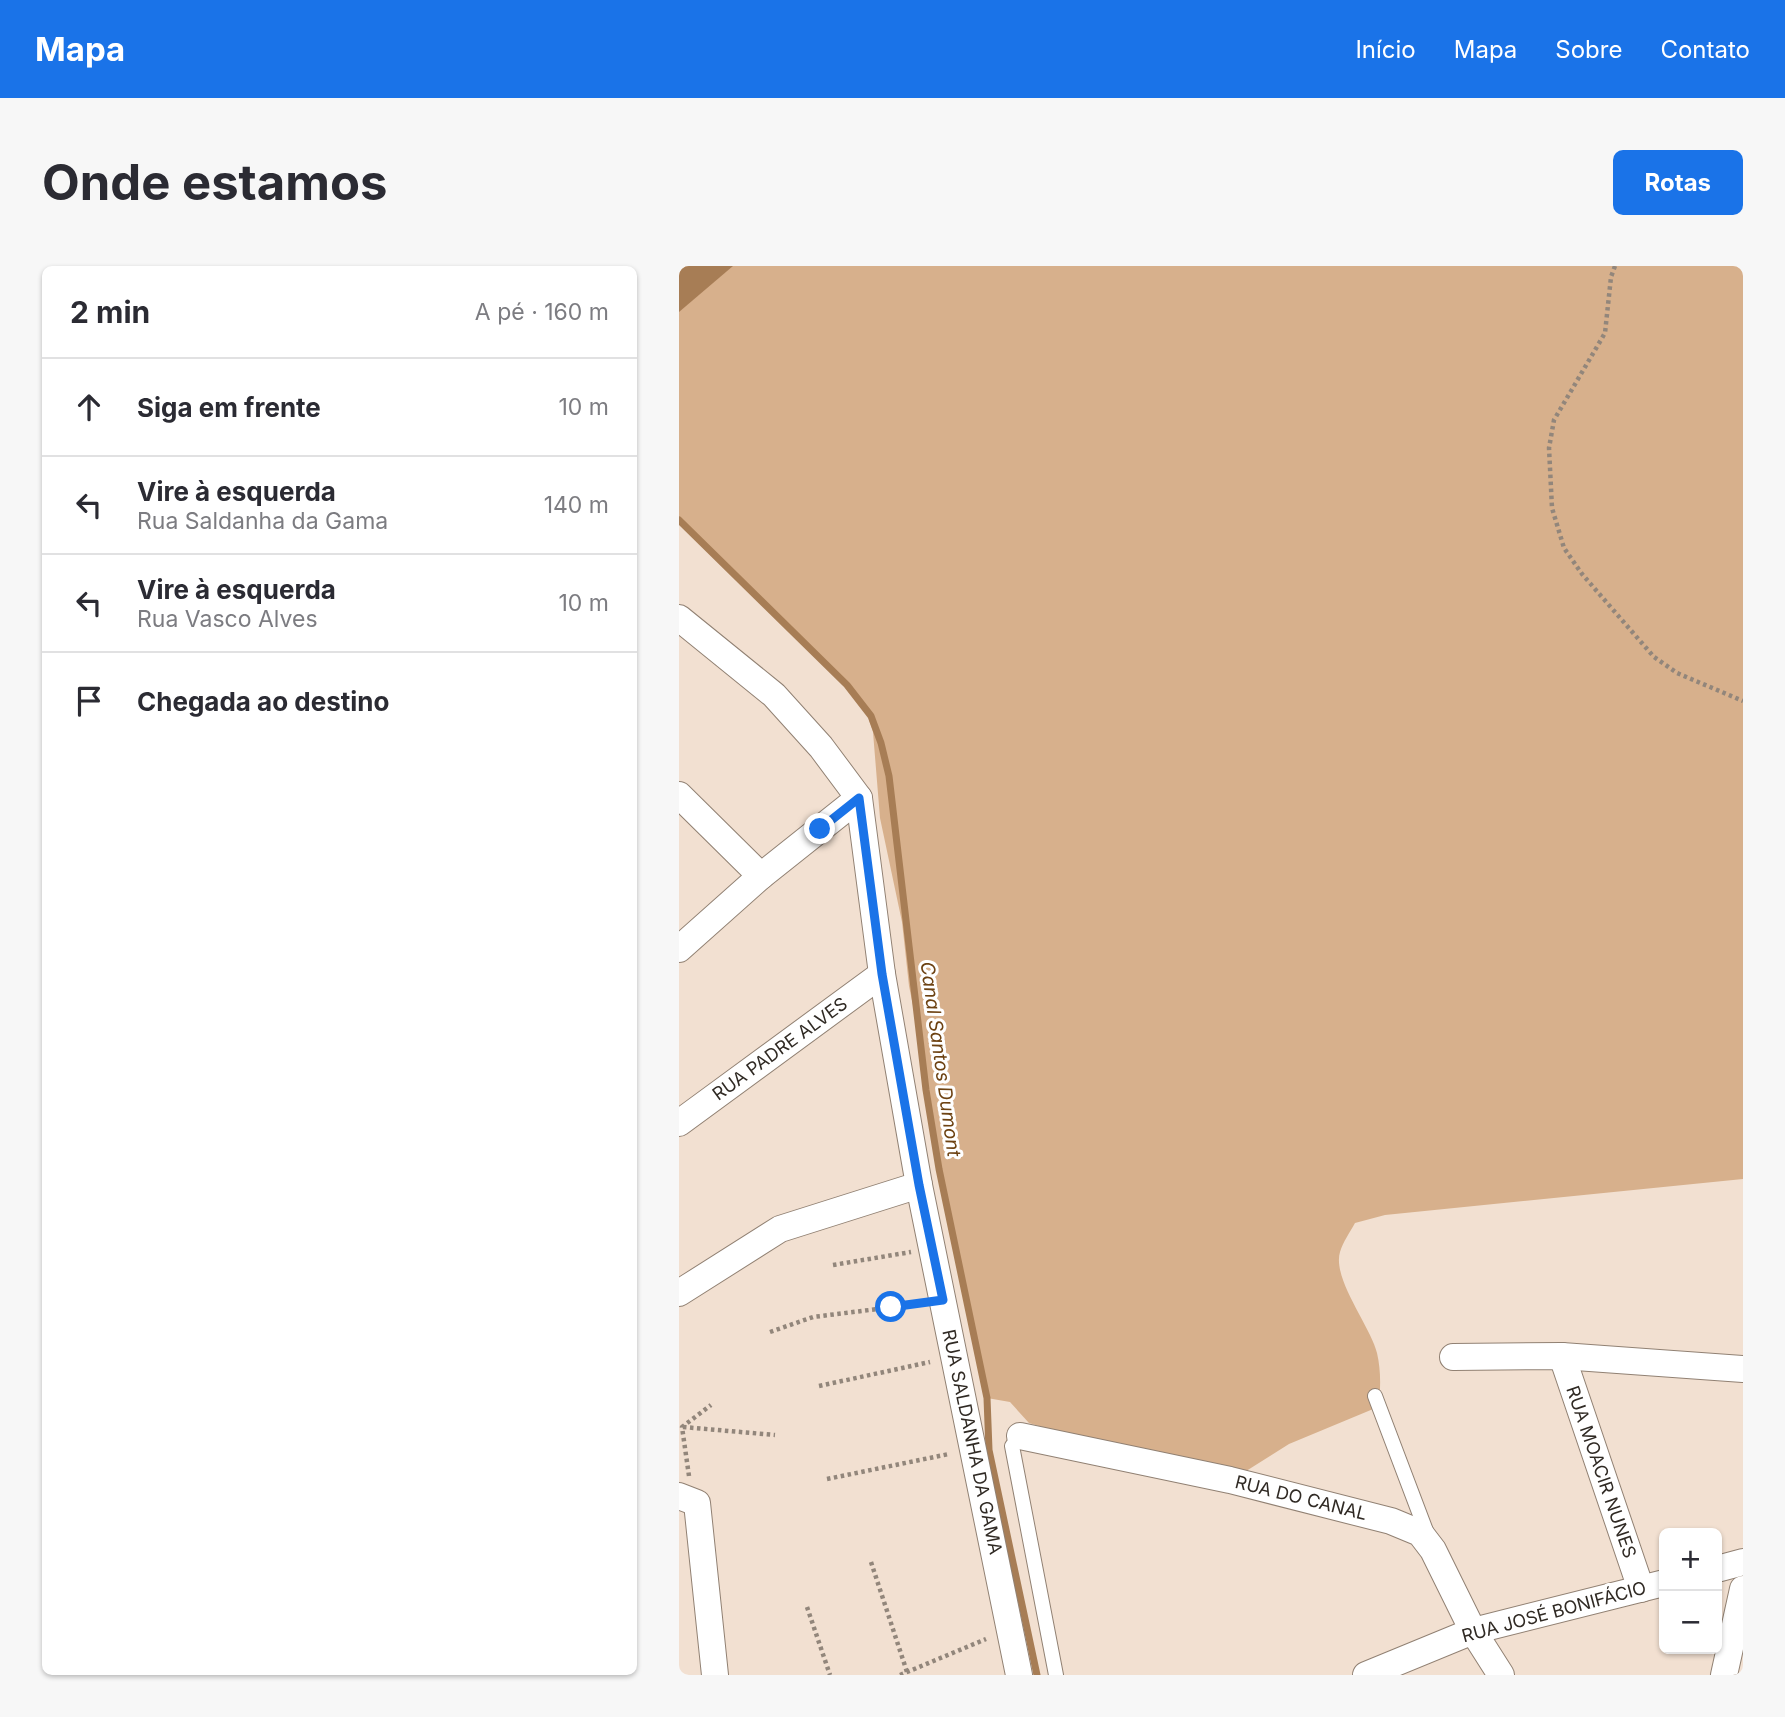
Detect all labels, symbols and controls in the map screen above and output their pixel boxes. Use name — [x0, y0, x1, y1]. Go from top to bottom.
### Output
text: Mapa — [35, 29, 125, 69]
text: Início — [1355, 35, 1416, 64]
text: Mapa — [1454, 35, 1517, 64]
text: Sobre — [1555, 35, 1622, 64]
text: Contato — [1660, 35, 1750, 64]
button: Rotas — [1613, 150, 1743, 215]
text: Onde estamos — [42, 153, 387, 212]
text: 2 min — [70, 294, 150, 330]
text: A pé · 160 m — [475, 298, 609, 326]
icon: ahead — [70, 388, 108, 426]
text: Siga em frente — [137, 392, 321, 423]
text: 10 m — [559, 393, 609, 421]
text: Vire à esquerda — [137, 476, 336, 507]
icon: left — [70, 486, 108, 524]
text: 140 m — [544, 491, 609, 519]
text: Rua Saldanha da Gama — [137, 507, 388, 535]
text: Vire à esquerda — [137, 574, 336, 605]
icon: left — [70, 584, 108, 622]
text: 10 m — [559, 589, 609, 617]
text: Rua Vasco Alves — [137, 605, 318, 633]
icon: arrive — [70, 682, 108, 720]
text: Chegada ao destino — [137, 686, 389, 717]
route end — [804, 813, 835, 844]
water label: Canal Santos Dumont — [915, 960, 966, 1159]
street label: RUA PADRE ALVES — [708, 993, 851, 1105]
route start — [875, 1291, 906, 1322]
street label: RUA SALDANHA DA GAMA — [938, 1327, 1007, 1556]
street label: RUA MOACIR NUNES — [1562, 1383, 1641, 1561]
street label: RUA DO CANAL — [1233, 1471, 1369, 1524]
map controls — [1659, 1528, 1722, 1654]
button: + — [1659, 1528, 1722, 1591]
street label: RUA JOSÉ BONIFÁCIO — [1459, 1576, 1648, 1646]
button: − — [1659, 1591, 1722, 1654]

